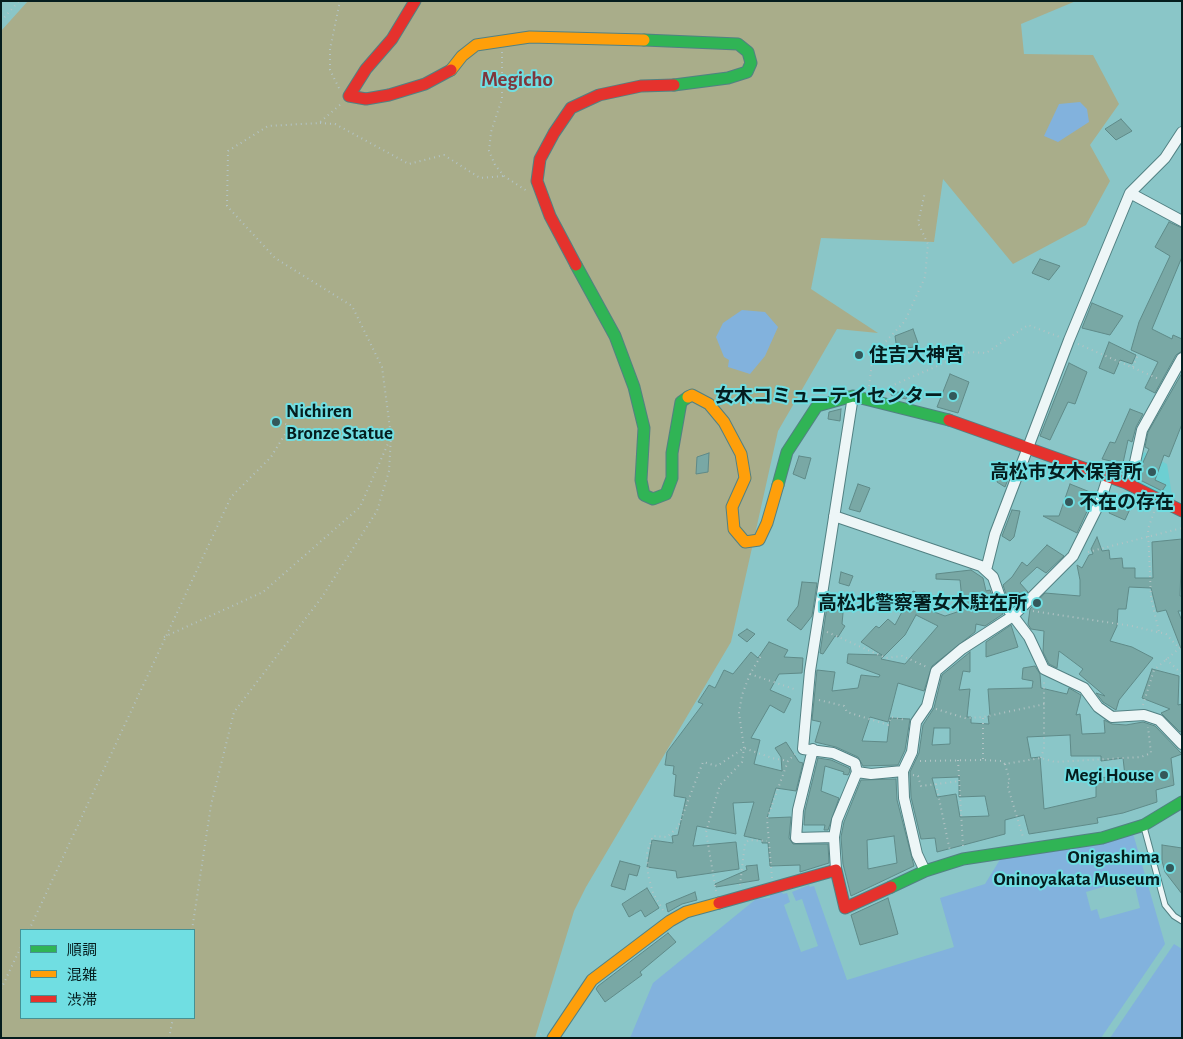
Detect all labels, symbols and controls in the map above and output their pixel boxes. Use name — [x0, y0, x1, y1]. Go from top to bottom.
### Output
district label: Megicho — [481, 67, 553, 93]
place label: 住吉大神宮 — [869, 344, 964, 366]
marker: 住吉大神宮 — [853, 349, 865, 361]
place label: 女木コミュニテイセンター — [715, 385, 943, 407]
marker: 女木コミュニテイセンター — [947, 390, 959, 402]
place label: Nichiren Bronze Statue — [286, 400, 393, 444]
marker: Nichiren Bronze Statue — [270, 416, 282, 428]
place label: 高松市女木保育所 — [990, 461, 1142, 483]
marker: 高松市女木保育所 — [1146, 466, 1158, 478]
place label: 不在の存在 — [1079, 491, 1174, 513]
marker: 不在の存在 — [1063, 496, 1075, 508]
place label: 高松北警察署女木駐在所 — [818, 592, 1027, 614]
marker: 高松北警察署女木駐在所 — [1031, 597, 1043, 609]
place label: Megi House — [1065, 764, 1154, 786]
marker: Megi House — [1158, 769, 1170, 781]
place label: Onigashima Oninoyakata Museum — [993, 846, 1160, 890]
marker: Onigashima Oninoyakata Museum — [1164, 862, 1176, 874]
legend — [20, 929, 195, 1019]
text: 順調 — [67, 943, 97, 958]
text: 混雑 — [67, 968, 97, 983]
text: 渋滞 — [67, 993, 97, 1008]

